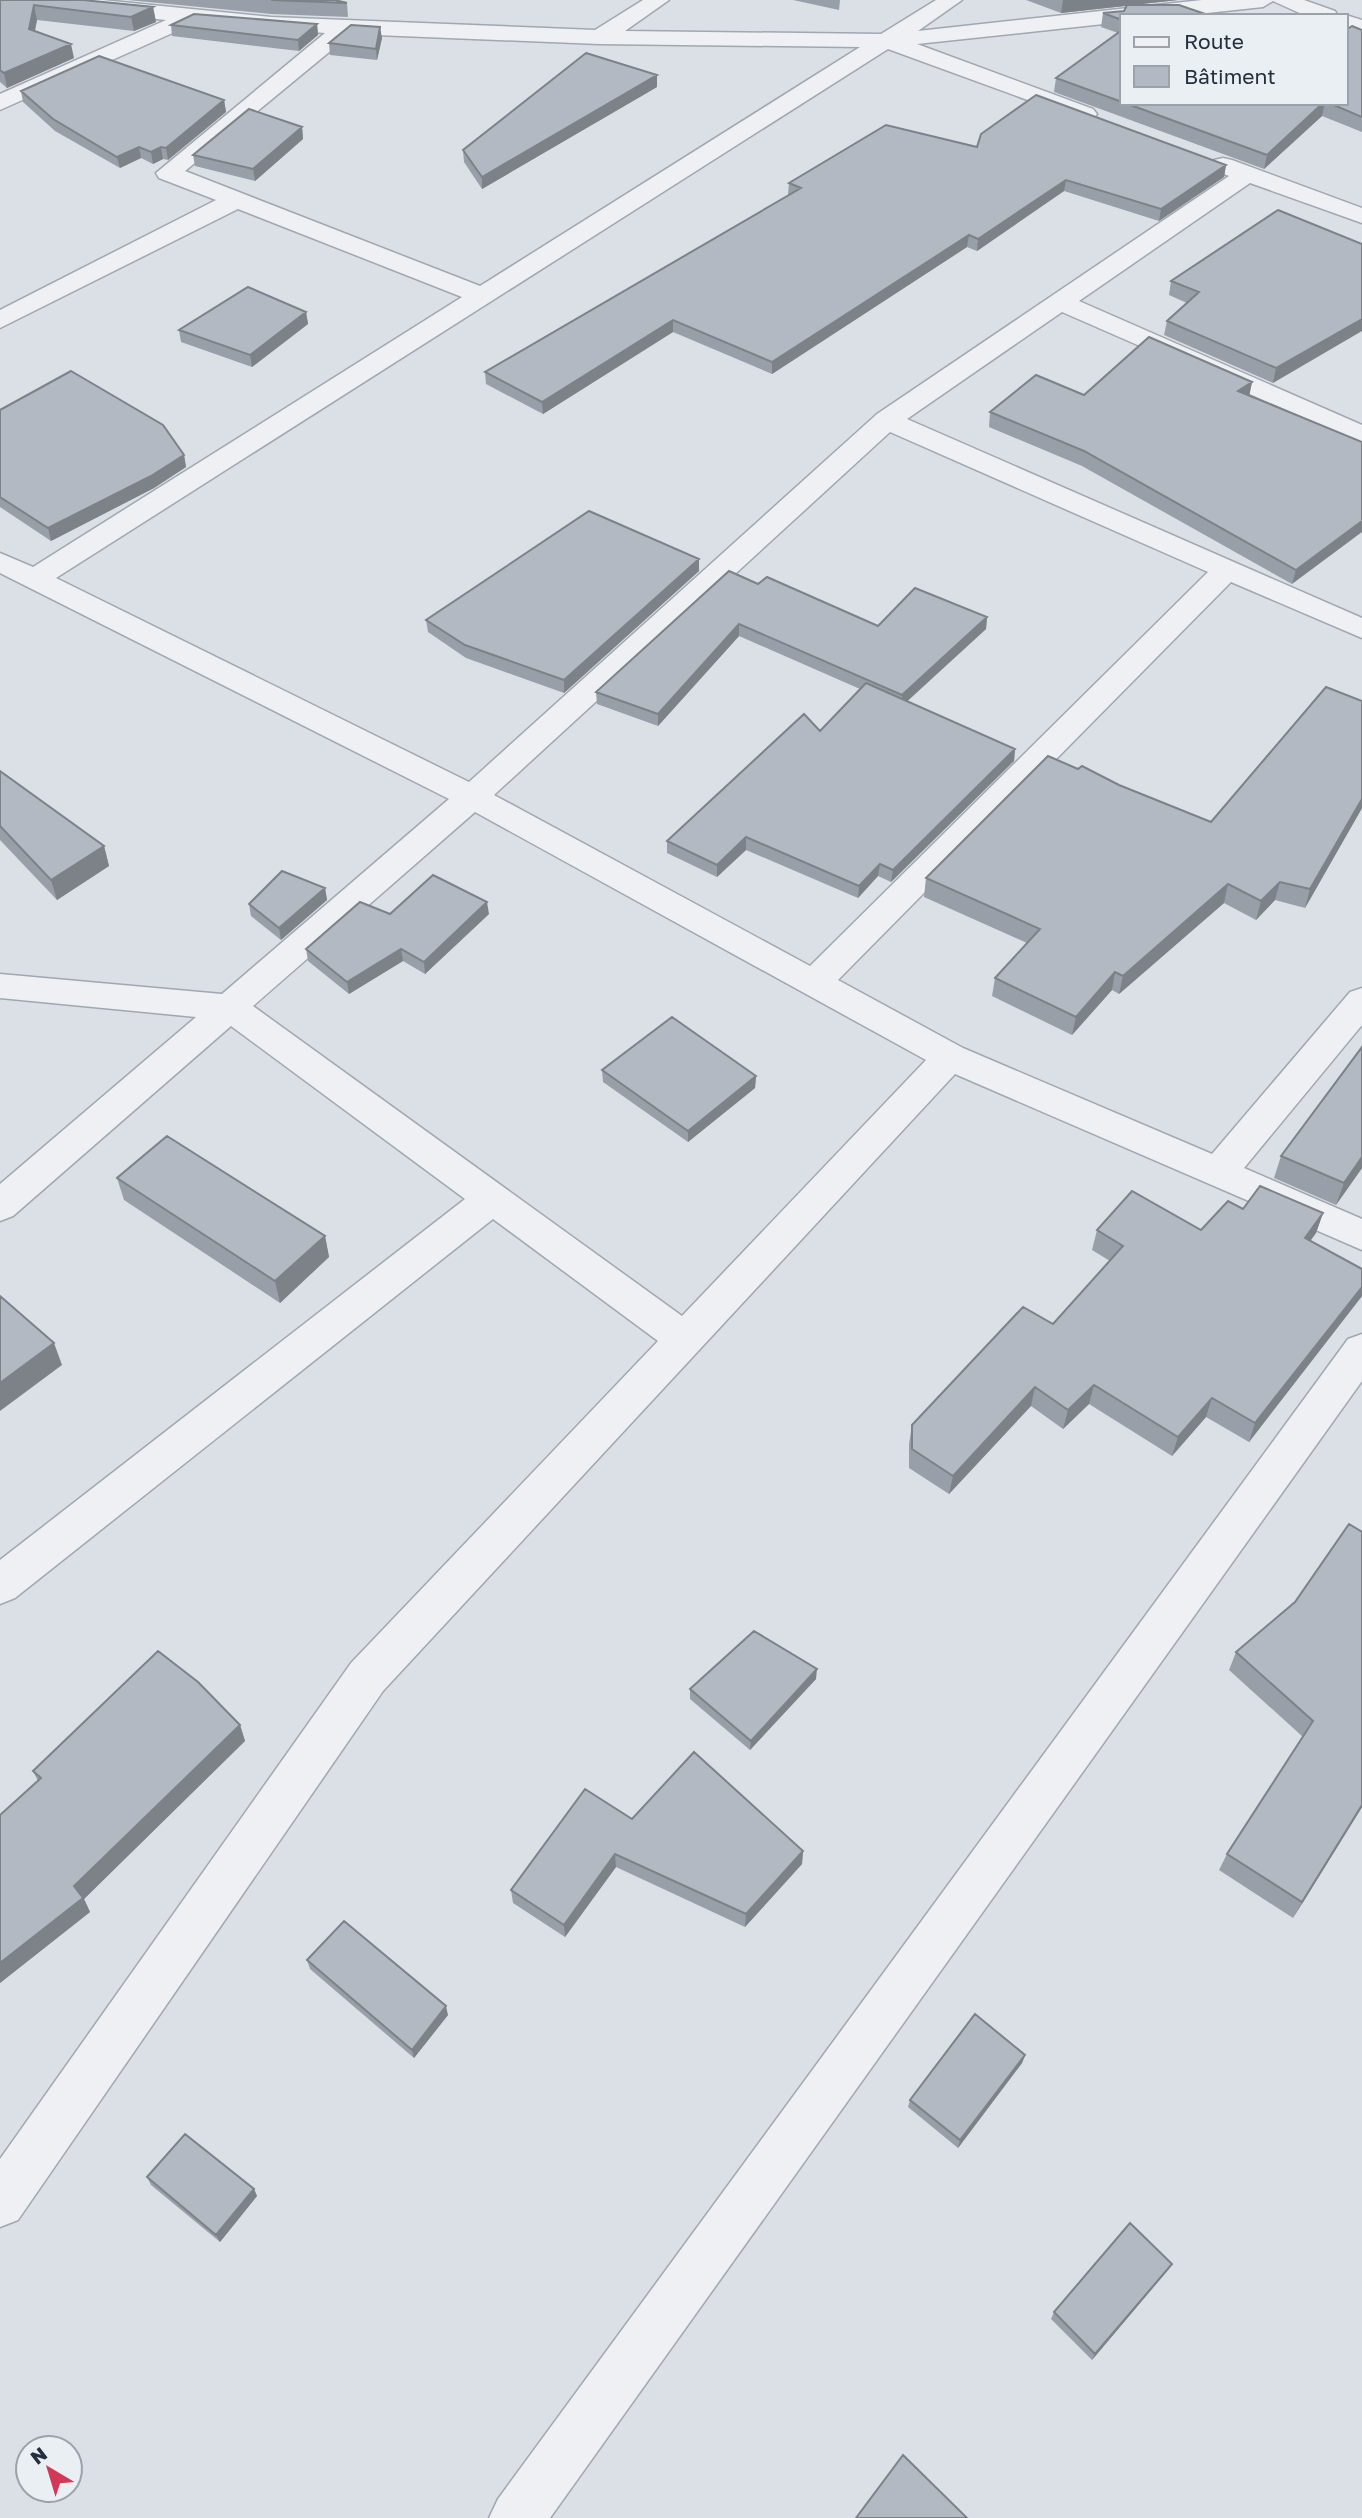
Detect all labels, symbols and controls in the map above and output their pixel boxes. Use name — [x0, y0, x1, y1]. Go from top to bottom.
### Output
legend — [1120, 14, 1348, 105]
text: Route — [1184, 28, 1244, 54]
text: Bâtiment — [1184, 63, 1276, 89]
north arrow — [14, 2434, 84, 2504]
text: N — [25, 2442, 51, 2469]

